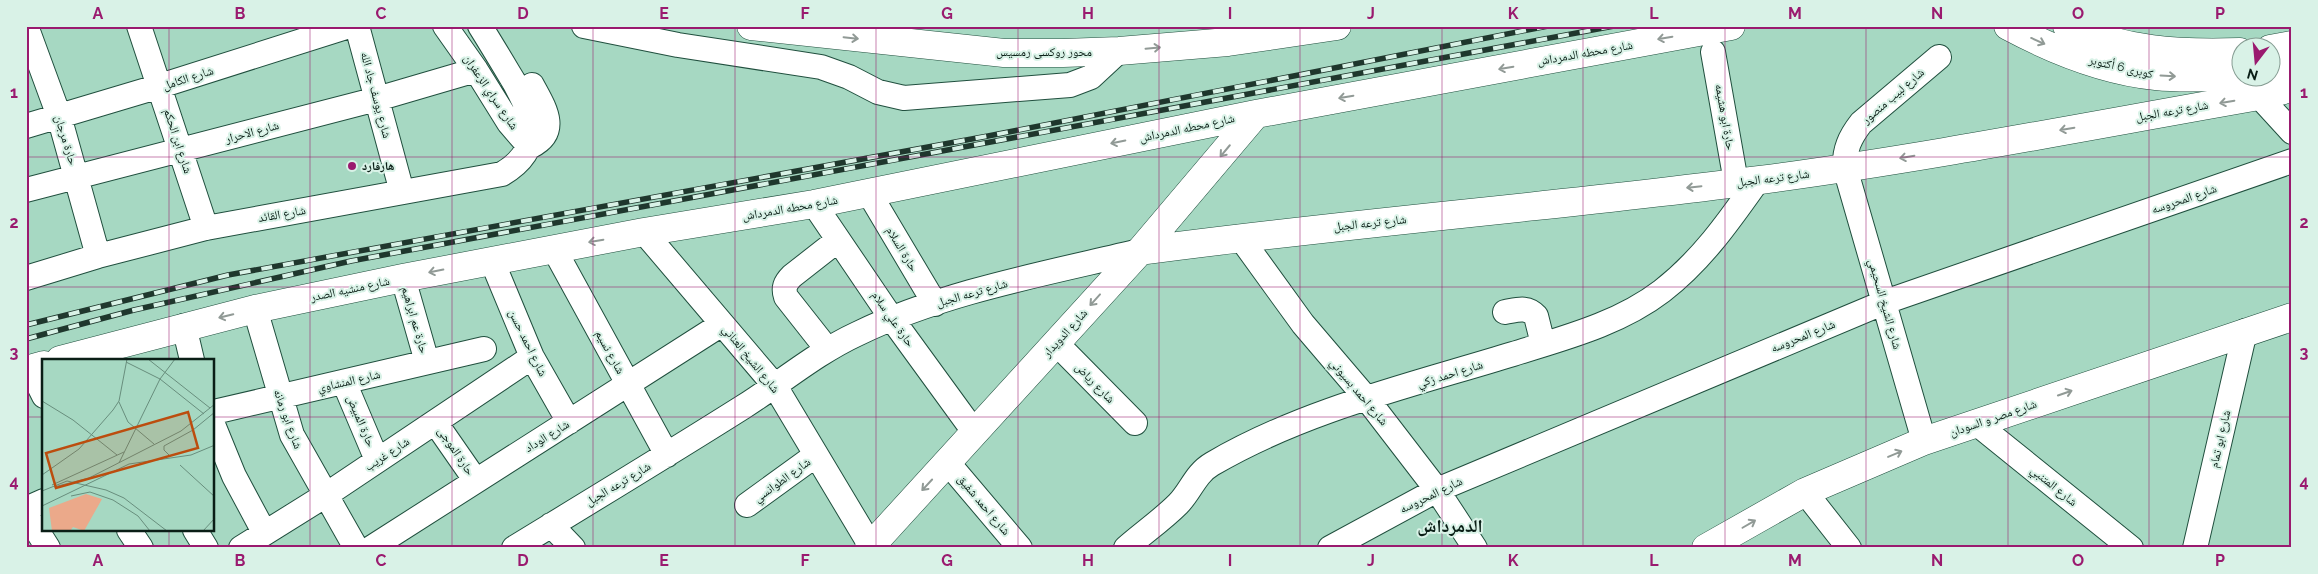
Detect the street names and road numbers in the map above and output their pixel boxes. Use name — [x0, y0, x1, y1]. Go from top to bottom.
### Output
street label: شارع محطه الدمرداش — [1536, 38, 1634, 69]
street label: محور روكسى رمسيس — [996, 45, 1092, 59]
street label: شارع يوسف جاد الله — [357, 50, 394, 140]
street label: شارع سراي الزعفران — [458, 52, 521, 134]
street label: كوبرى 6 أكتوبر — [2086, 53, 2154, 82]
street label: شارع الكامل — [161, 63, 215, 94]
street label: شارع لبيب منصور — [1858, 65, 1928, 128]
street label: حارة ابو هشيمه — [1712, 83, 1738, 152]
street label: شارع ترعه الجبل — [2135, 98, 2210, 125]
street label: شارع ابن الحكم — [160, 107, 195, 176]
street label: شارع محطه الدمرداش — [1138, 111, 1236, 146]
street label: حارة مرجان — [52, 113, 80, 167]
street label: شارع الاحرار — [223, 118, 281, 147]
street label: شارع ترعه الجبل — [1736, 167, 1810, 190]
street label: شارع المحروسه — [2150, 181, 2219, 218]
street label: شارع محطه الدمرداش — [741, 193, 839, 224]
street label: شارع القائد — [257, 203, 307, 226]
street label: شارع ترعه الجبل — [1333, 212, 1407, 235]
street label: حارة السلام — [882, 224, 921, 275]
street label: شارع الشيخ السحيمي — [1862, 257, 1905, 352]
street label: شارع منشيه الصدر — [308, 274, 391, 305]
street label: شارع ترعه الجبل — [935, 276, 1010, 311]
street label: حارة عم ابراهيم — [398, 285, 431, 356]
street label: حارة علي سلام — [866, 289, 917, 352]
street label: شارع الدويدار — [1039, 306, 1091, 361]
street label: شارع احمد حسن — [505, 307, 550, 379]
street label: شارع المحروسه — [1769, 317, 1838, 356]
street label: شارع الشيخ العناني — [717, 322, 783, 398]
street label: شارع نسيم — [591, 328, 628, 377]
street label: شارع احمد بسيوني — [1325, 356, 1391, 430]
street label: شارع احمد زكي — [1415, 357, 1486, 394]
street label: شارع رياض — [1072, 360, 1118, 407]
street label: شارع المنشاوي — [316, 367, 382, 398]
street label: شارع ابو رمانه — [270, 387, 305, 451]
street label: حارة المبيض — [344, 393, 378, 449]
street label: شارع مصر و السودان — [1948, 397, 2039, 440]
street label: شارع ابو تمام — [2207, 409, 2234, 469]
street label: شارع الوداد — [522, 417, 572, 456]
street label: حارة الموجى — [435, 424, 477, 478]
street label: شارع غريب — [362, 434, 413, 475]
street label: شارع الطوانسي — [751, 455, 815, 508]
street label: شارع ترعه الجبل — [583, 459, 654, 510]
street label: شارع المتنبي — [2026, 463, 2080, 511]
street label: شارع احمد شفيق — [954, 472, 1013, 539]
street label: شارع المحروسه — [1397, 474, 1465, 517]

